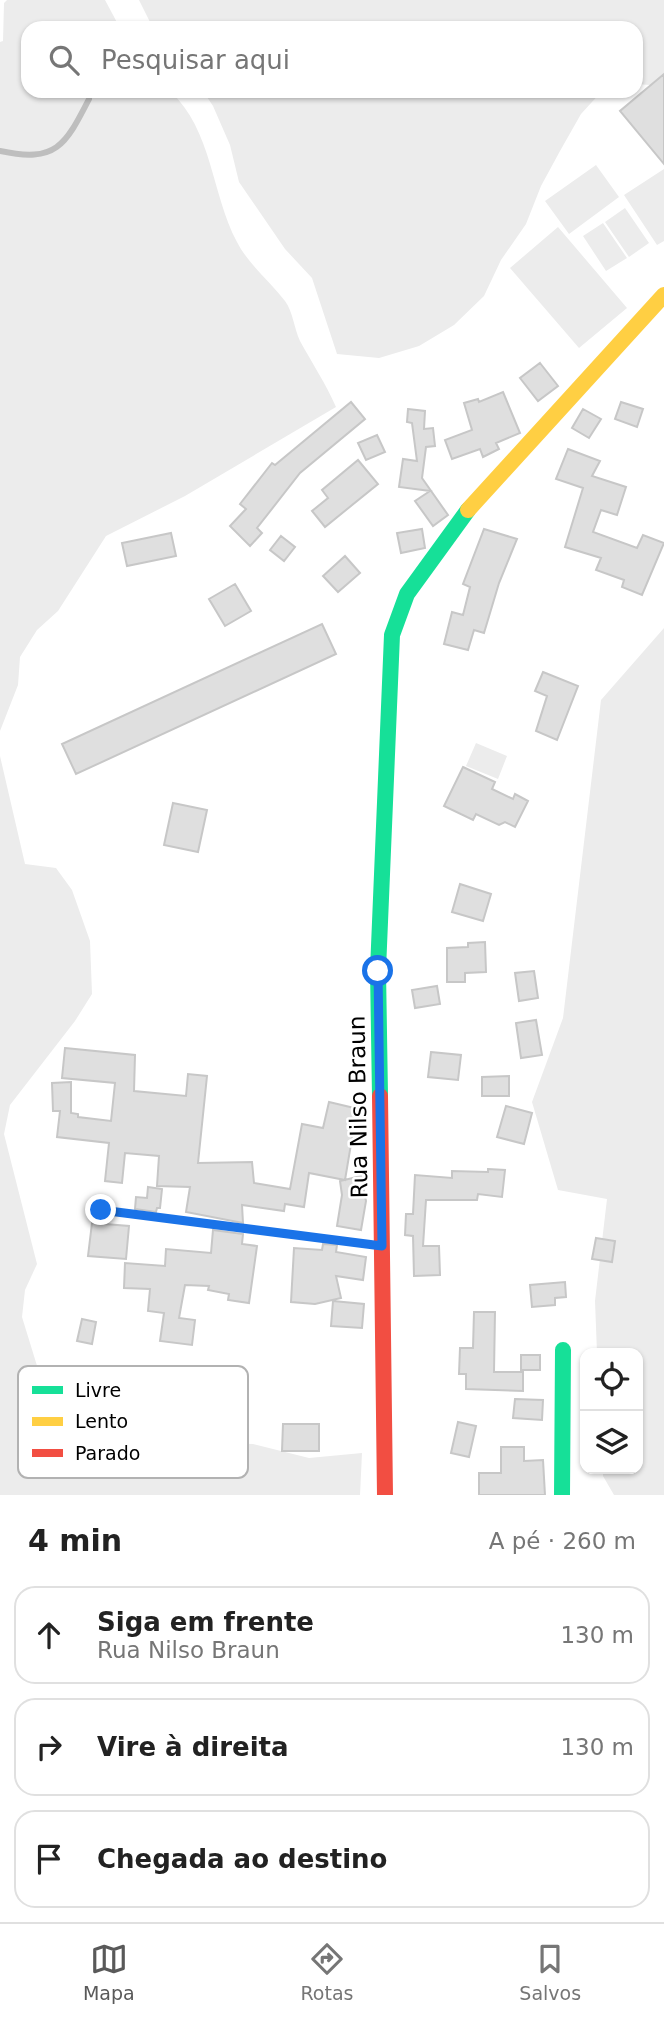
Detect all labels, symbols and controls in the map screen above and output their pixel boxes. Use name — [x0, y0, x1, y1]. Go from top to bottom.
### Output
search box — [21, 21, 643, 98]
icon: search — [45, 41, 83, 79]
text: Pesquisar aqui — [101, 45, 290, 75]
route start — [362, 955, 393, 986]
street label: Rua Nilso Braun — [343, 1015, 373, 1199]
route end — [85, 1194, 116, 1225]
map controls — [580, 1348, 643, 1474]
button: locate — [580, 1348, 643, 1411]
legend — [18, 1366, 248, 1478]
text: Livre — [75, 1379, 121, 1401]
text: Lento — [75, 1410, 128, 1432]
button: layers — [580, 1411, 643, 1474]
text: Parado — [75, 1442, 140, 1464]
text: 4 min — [28, 1523, 122, 1558]
text: A pé · 260 m — [489, 1528, 636, 1554]
text: Siga em frente — [97, 1607, 314, 1637]
icon: ahead — [30, 1616, 68, 1654]
text: 130 m — [560, 1622, 634, 1648]
text: Rua Nilso Braun — [97, 1637, 280, 1663]
icon: right — [30, 1728, 68, 1766]
text: Vire à direita — [97, 1732, 289, 1762]
text: 130 m — [560, 1734, 634, 1760]
icon: arrive — [30, 1840, 68, 1878]
text: Chegada ao destino — [97, 1844, 387, 1874]
tab: Mapa — [83, 1940, 135, 2004]
tab: Rotas — [301, 1940, 353, 2004]
tab: Salvos — [519, 1940, 581, 2004]

